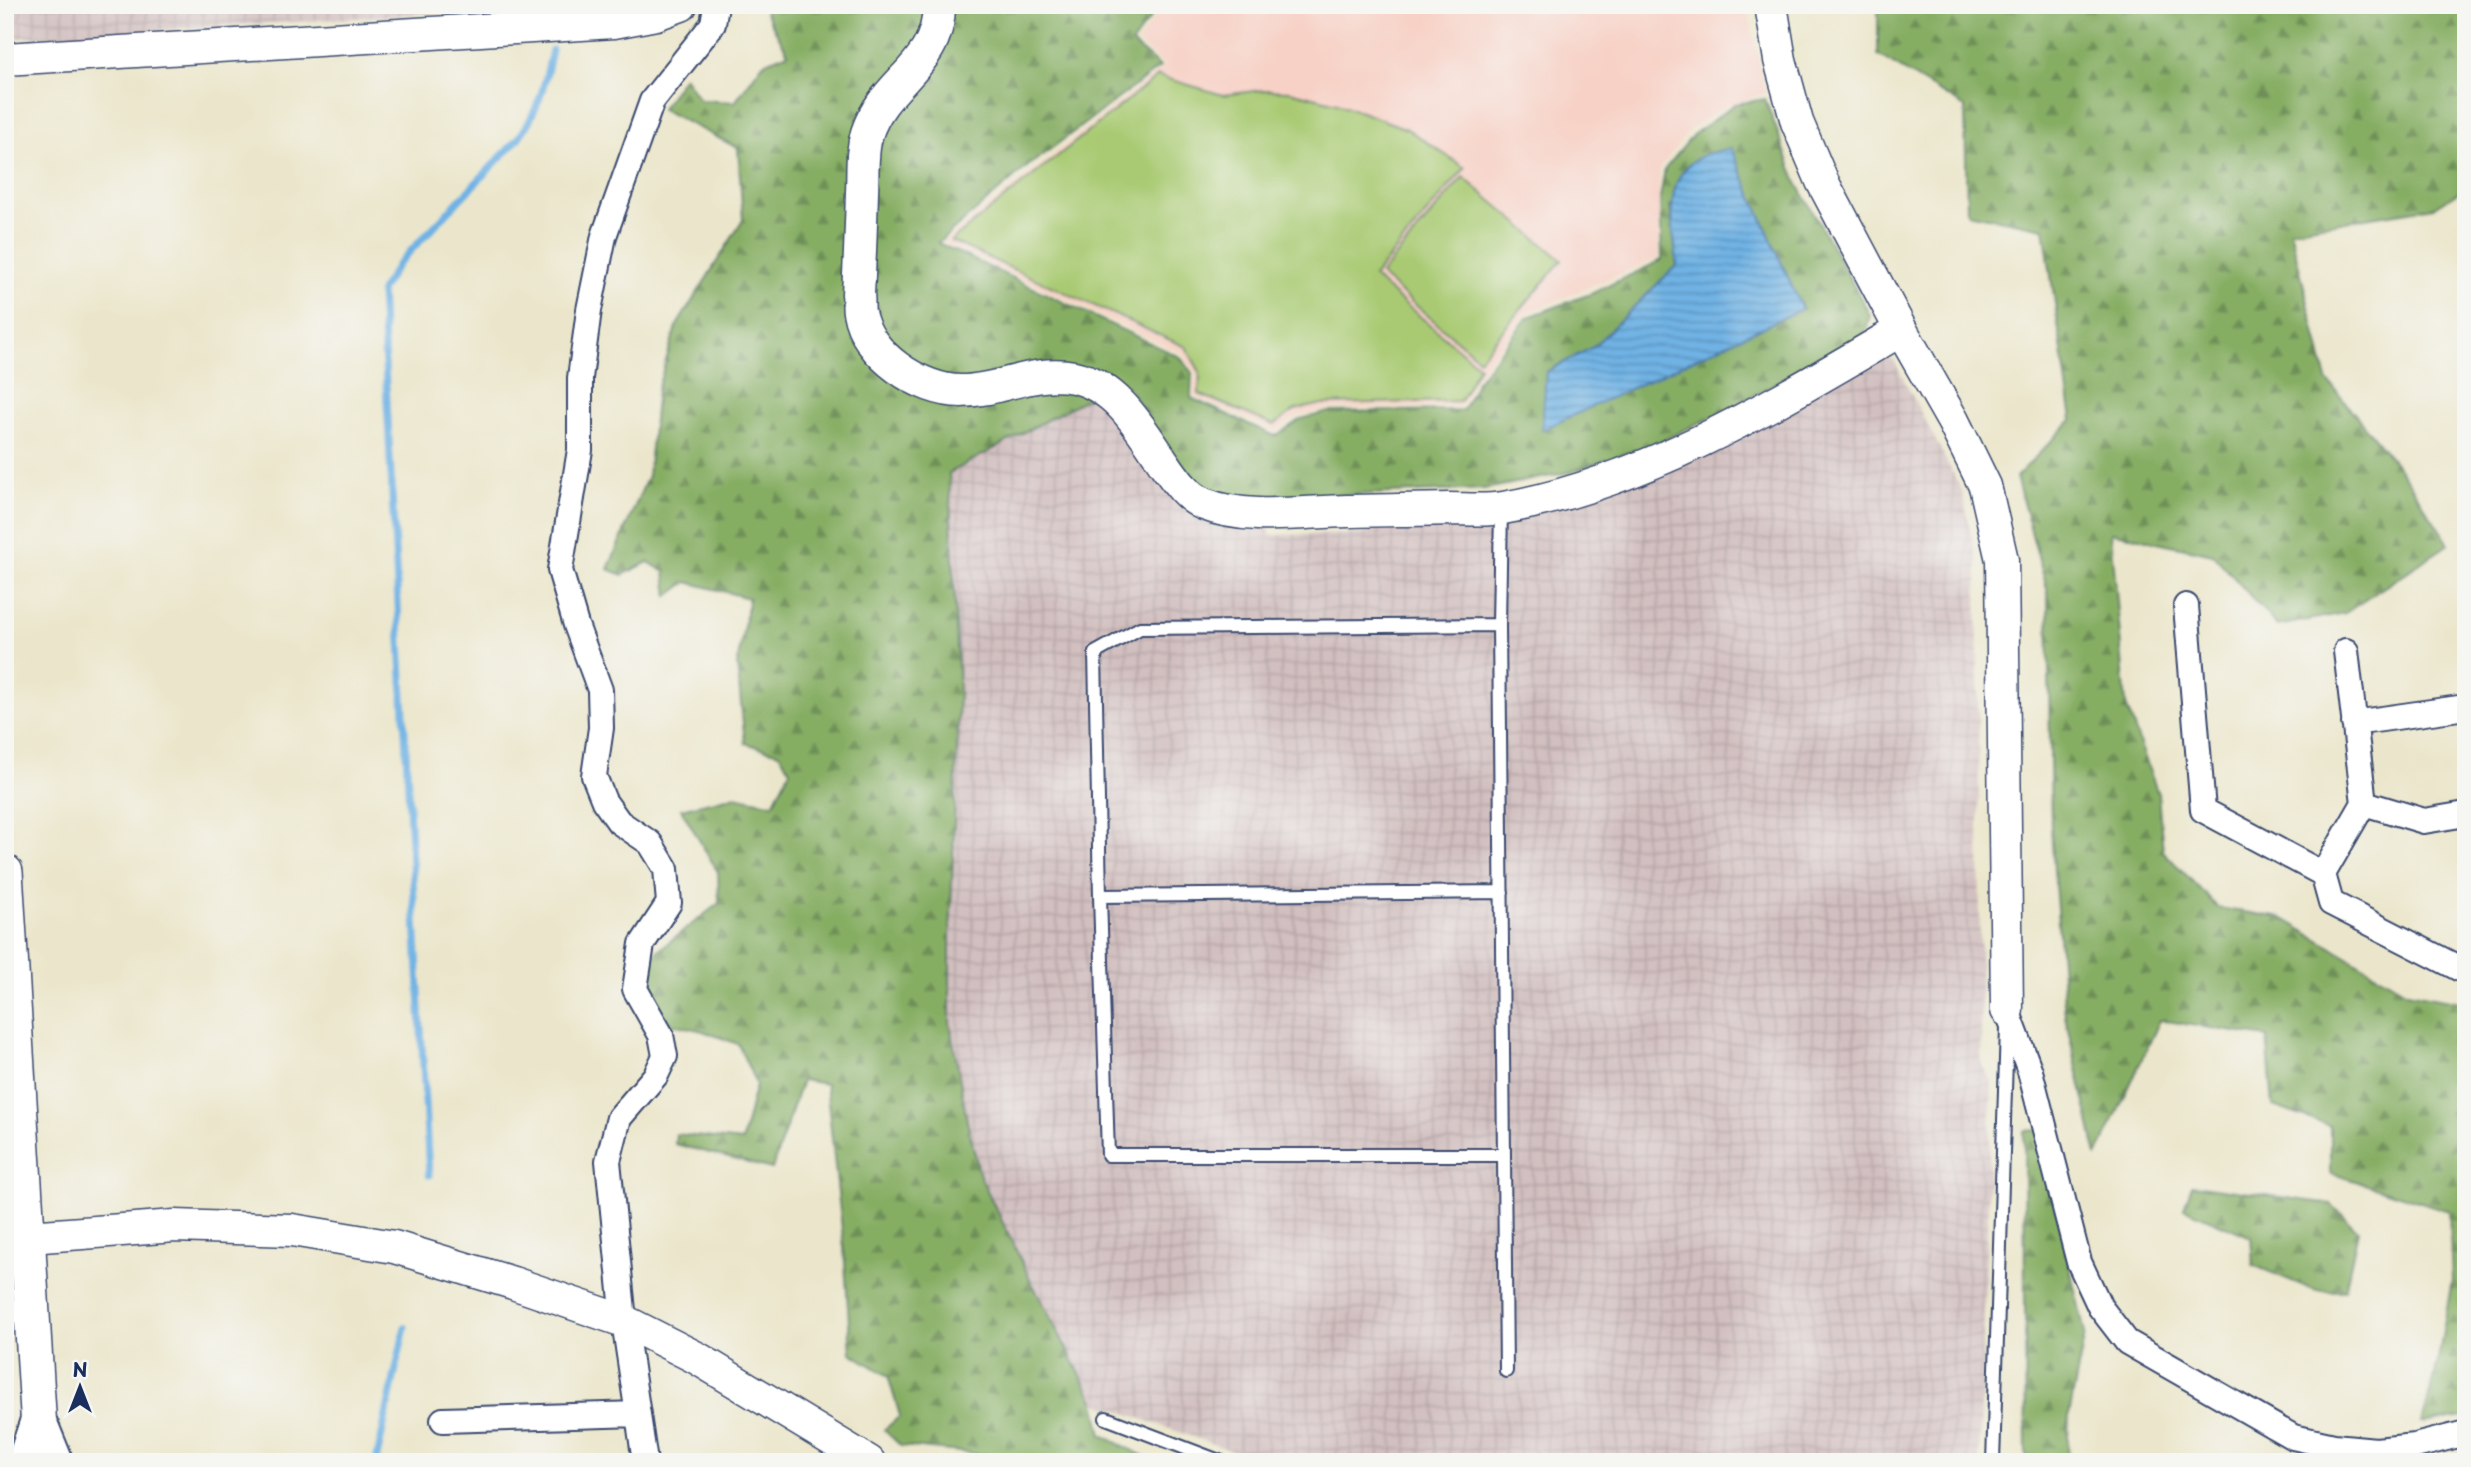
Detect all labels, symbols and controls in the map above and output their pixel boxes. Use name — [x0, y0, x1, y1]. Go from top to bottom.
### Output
north arrow — [46, 1352, 116, 1422]
text: N — [72, 1355, 88, 1383]

